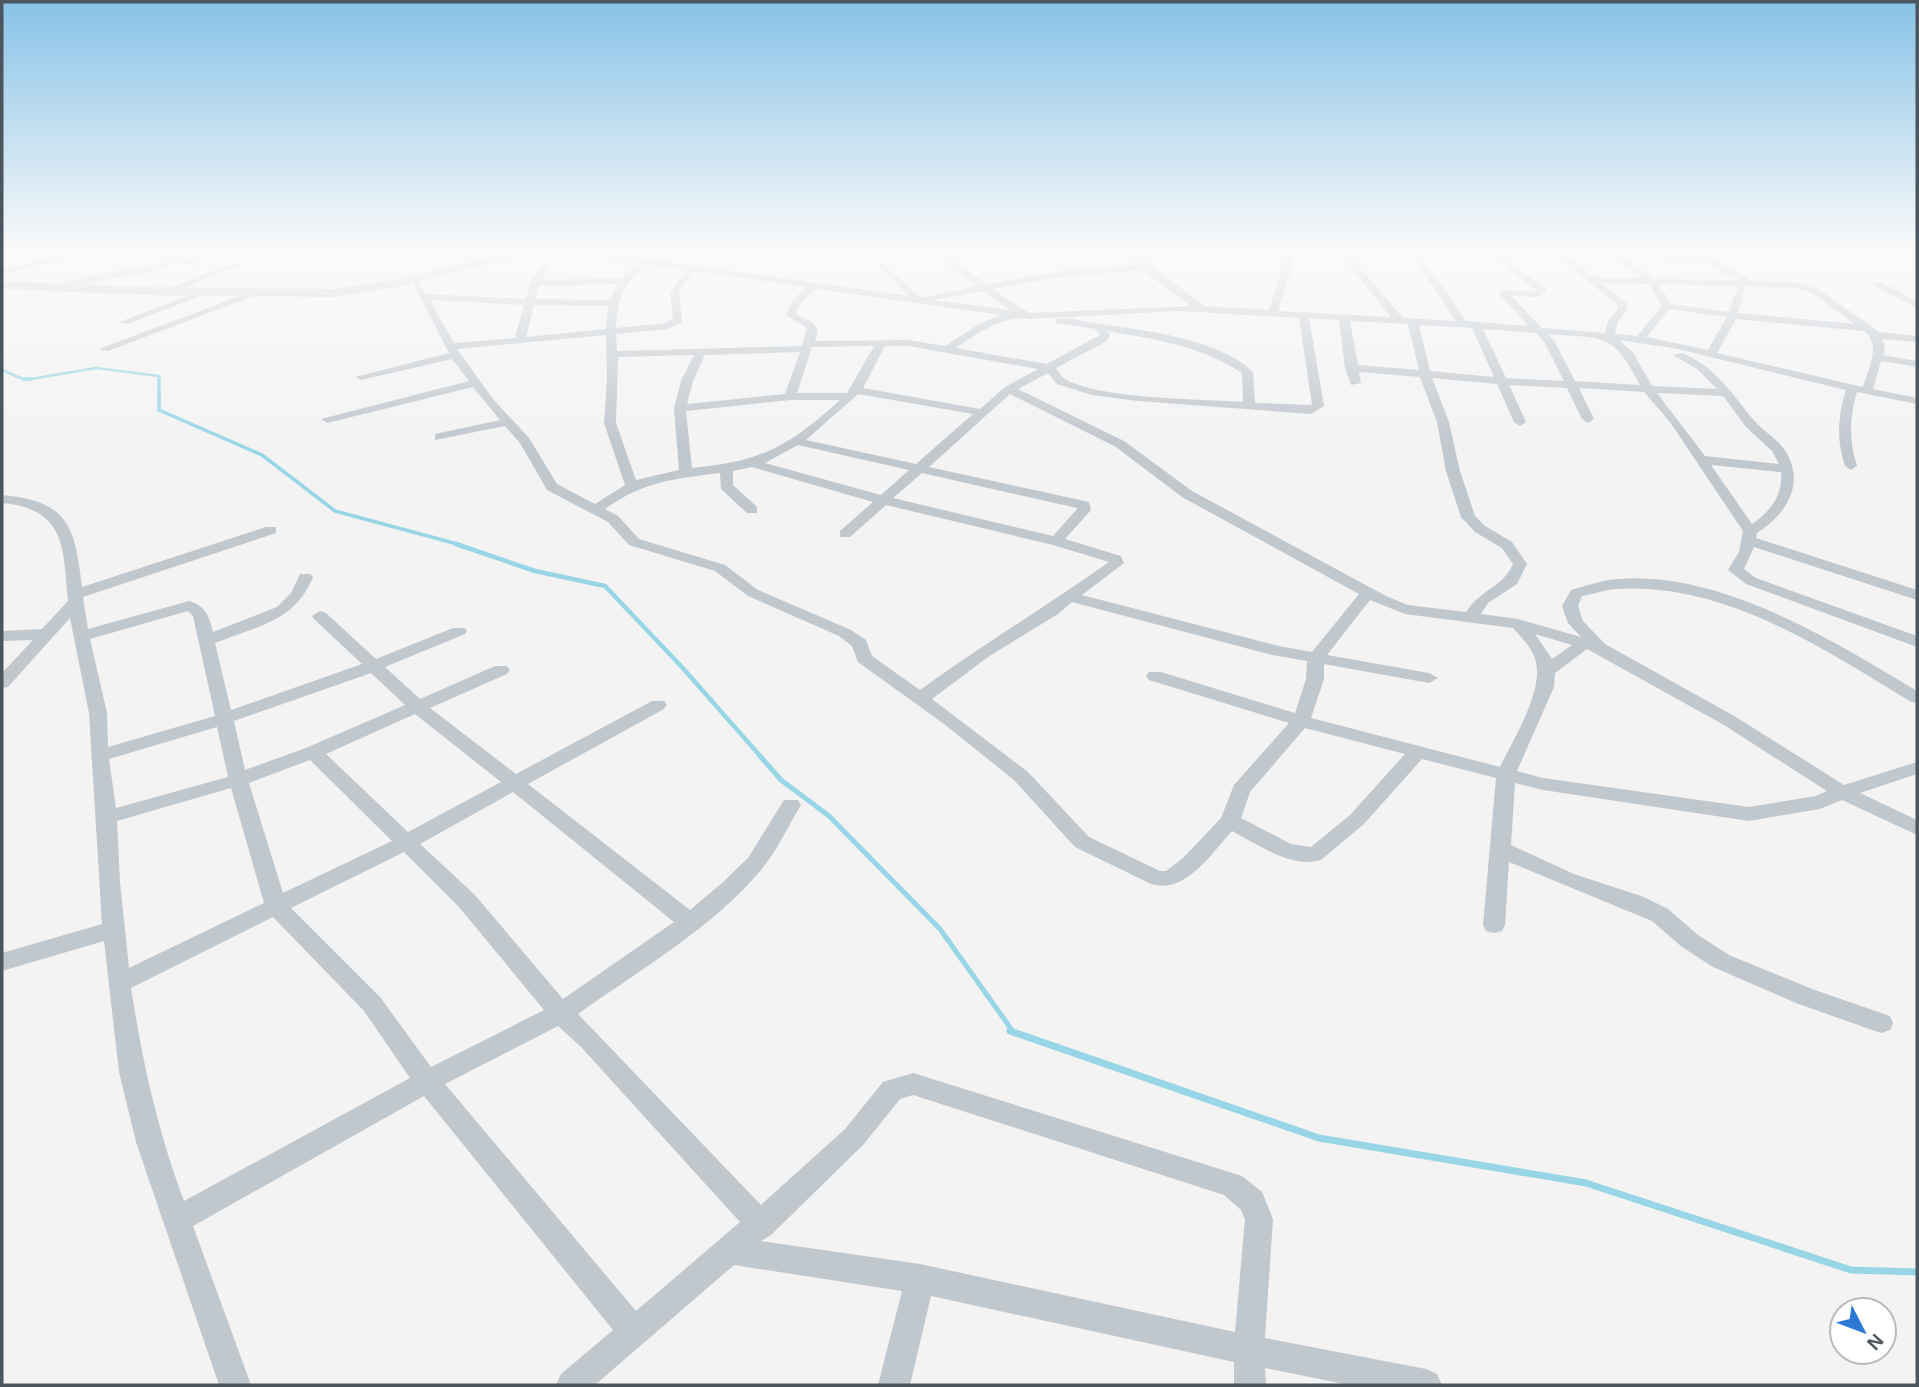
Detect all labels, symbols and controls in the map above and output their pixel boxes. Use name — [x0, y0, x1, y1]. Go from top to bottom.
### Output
north arrow — [1828, 1296, 1898, 1366]
text: N — [1863, 1330, 1888, 1354]

